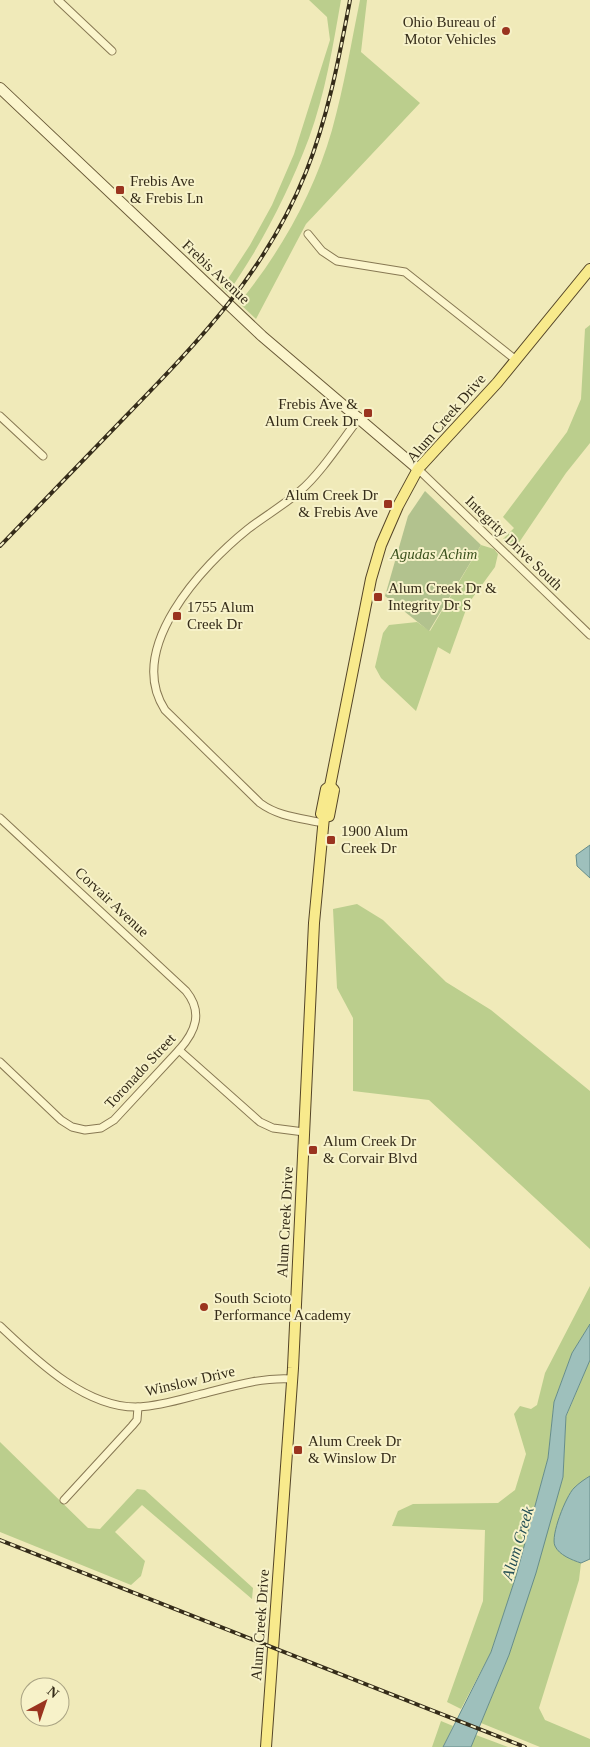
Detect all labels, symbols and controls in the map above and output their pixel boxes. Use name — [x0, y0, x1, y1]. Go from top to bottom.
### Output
place label: Ohio Bureau of Motor Vehicles — [403, 14, 496, 47]
marker: Ohio Bureau of Motor Vehicles — [500, 25, 512, 37]
place label: Frebis Ave & Frebis Ln — [130, 173, 204, 206]
marker: Frebis Ave & Frebis Ln — [114, 184, 126, 196]
street label: Frebis Avenue — [179, 237, 253, 307]
street label: Alum Creek Drive — [403, 370, 489, 465]
place label: Frebis Ave & Alum Creek Dr — [265, 396, 358, 429]
marker: Frebis Ave & Alum Creek Dr — [362, 407, 374, 419]
place label: Alum Creek Dr & Frebis Ave — [285, 487, 378, 520]
street label: Integrity Drive South — [462, 493, 566, 594]
marker: Alum Creek Dr & Frebis Ave — [382, 498, 394, 510]
park label: Agudas Achim — [390, 546, 478, 562]
place label: Alum Creek Dr & Integrity Dr S — [388, 580, 497, 613]
marker: Alum Creek Dr & Integrity Dr S — [372, 591, 384, 603]
place label: 1755 Alum Creek Dr — [187, 599, 254, 632]
marker: 1755 Alum Creek Dr — [171, 610, 183, 622]
place label: 1900 Alum Creek Dr — [341, 823, 408, 856]
marker: 1900 Alum Creek Dr — [325, 834, 337, 846]
street label: Corvair Avenue — [72, 864, 152, 940]
street label: Toronado Street — [101, 1030, 179, 1112]
place label: Alum Creek Dr & Corvair Blvd — [323, 1133, 418, 1166]
marker: Alum Creek Dr & Corvair Blvd — [307, 1144, 319, 1156]
street label: Alum Creek Drive — [274, 1166, 296, 1278]
place label: South Scioto Performance Academy — [214, 1290, 352, 1323]
marker: South Scioto Performance Academy — [198, 1301, 210, 1313]
street label: Winslow Drive — [144, 1363, 237, 1399]
place label: Alum Creek Dr & Winslow Dr — [308, 1433, 401, 1466]
marker: Alum Creek Dr & Winslow Dr — [292, 1444, 304, 1456]
water label: Alum Creek — [498, 1504, 537, 1583]
street label: Alum Creek Drive — [248, 1568, 272, 1681]
north arrow — [20, 1677, 70, 1727]
text: N — [44, 1683, 62, 1701]

